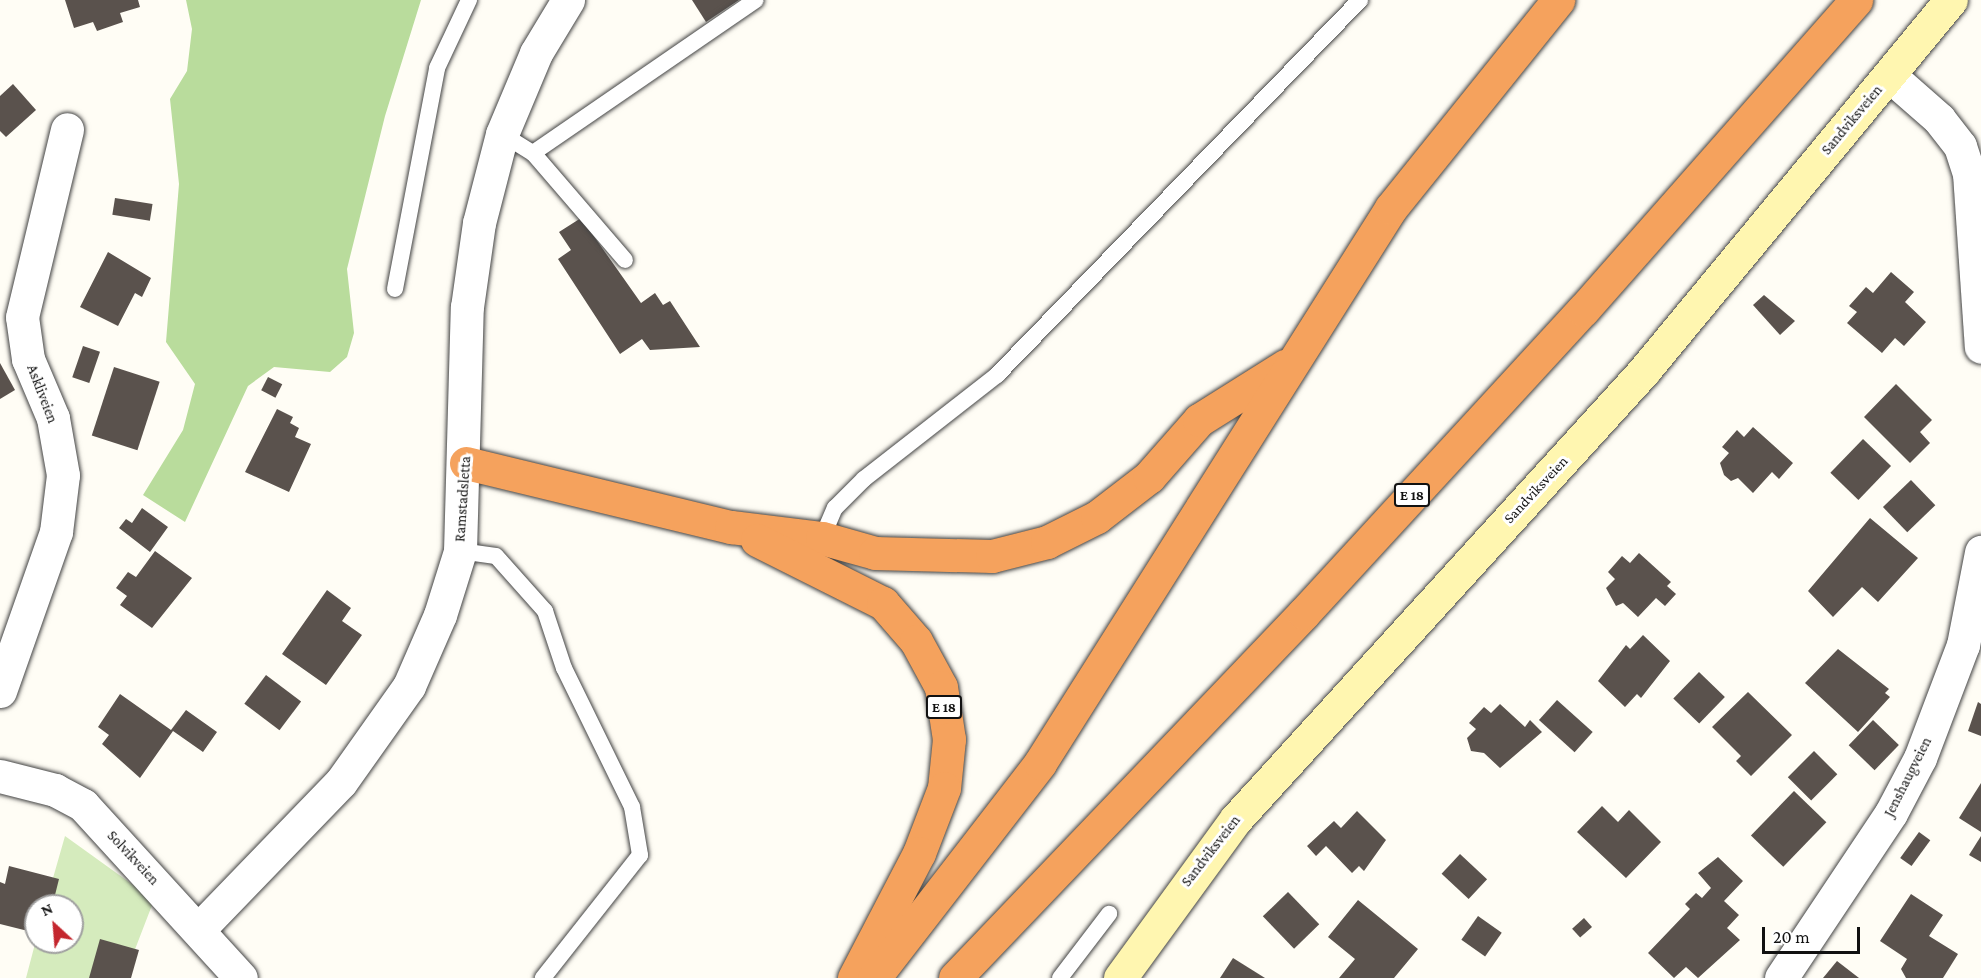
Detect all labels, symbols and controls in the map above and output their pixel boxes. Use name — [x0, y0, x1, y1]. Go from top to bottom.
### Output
street label: Sandviksveien — [1818, 81, 1886, 159]
street label: Askliveien — [23, 362, 61, 426]
street label: Sandviksveien — [1500, 453, 1572, 527]
street label: Ramstadsletta — [451, 455, 475, 543]
road number: E 18 — [1392, 484, 1432, 506]
road number: E 18 — [924, 696, 964, 718]
street label: Jenshaugveien — [1880, 734, 1936, 820]
street label: Sandviksveien — [1178, 812, 1244, 890]
street label: Solvikveien — [103, 827, 163, 889]
north arrow — [24, 894, 84, 954]
text: N — [38, 899, 55, 919]
scale bar — [1765, 915, 1862, 953]
text: 20 m — [1773, 927, 1810, 947]

